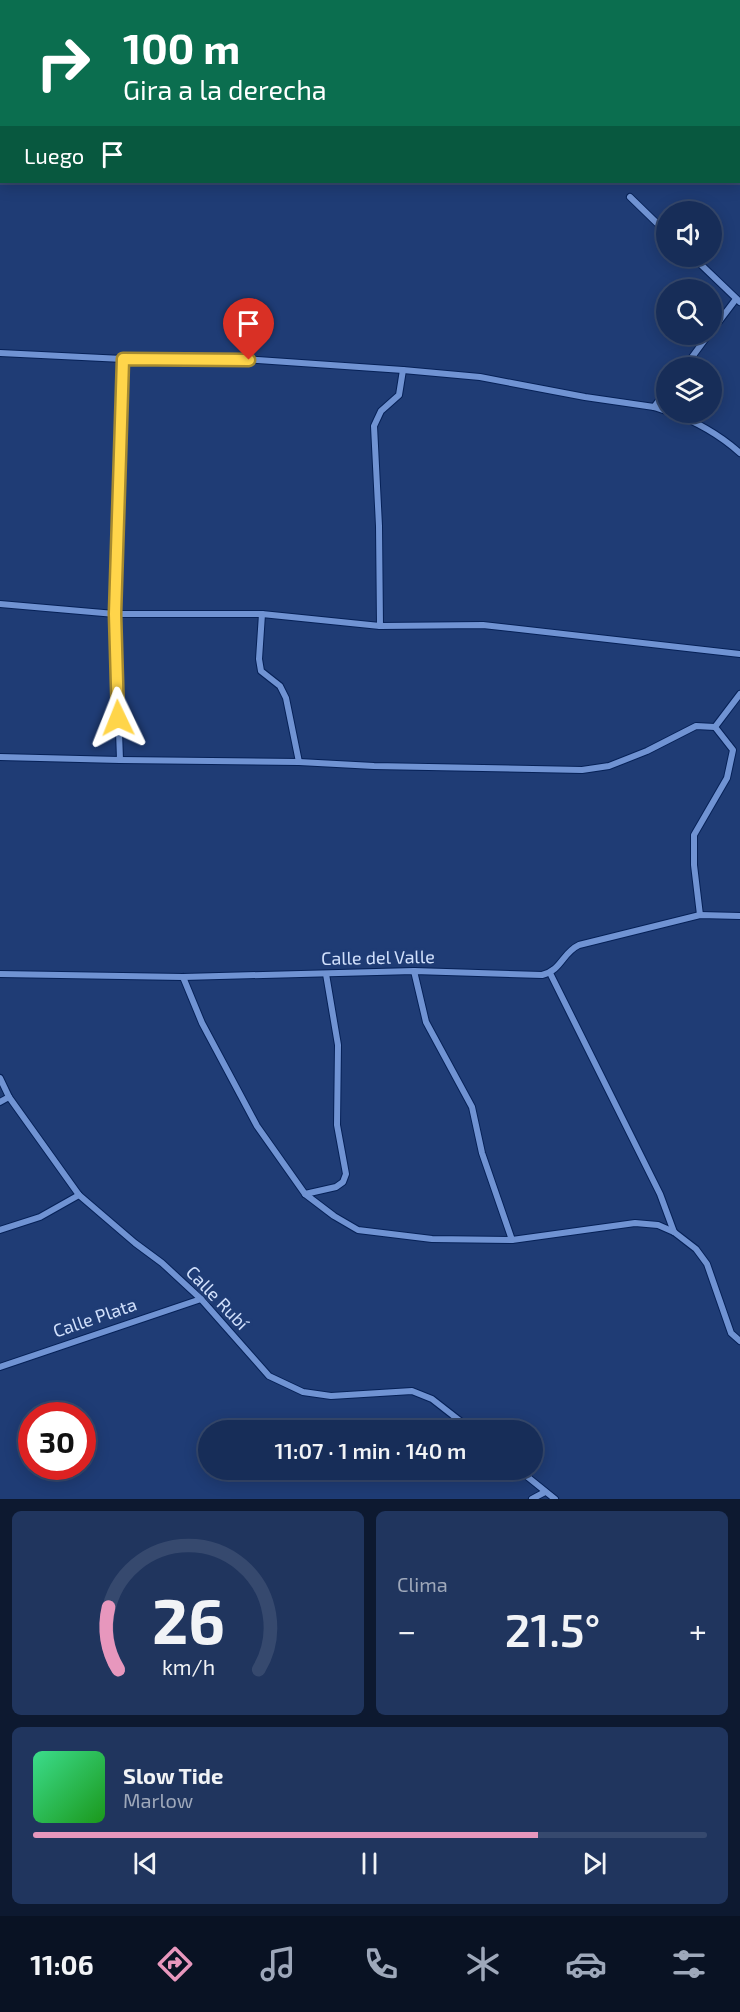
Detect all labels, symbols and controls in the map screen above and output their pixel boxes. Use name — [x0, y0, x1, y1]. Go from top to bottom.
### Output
text: 100 m — [123, 22, 240, 72]
icon: right — [24, 24, 102, 102]
text: Gira a la derecha — [123, 73, 327, 105]
icon: arrive — [96, 138, 129, 171]
text: Luego — [24, 142, 84, 168]
map controls — [656, 201, 722, 423]
button: sound — [656, 201, 722, 267]
button: search — [656, 279, 722, 345]
pin — [223, 298, 274, 360]
icon: arrive — [232, 307, 265, 340]
button: layers — [656, 357, 722, 423]
position arrow — [86, 686, 150, 750]
street label: Calle del Valle — [321, 945, 435, 969]
street label: Calle Rubí — [182, 1261, 254, 1334]
street label: Calle Plata — [50, 1292, 139, 1342]
speed limit sign: 30 — [18, 1402, 96, 1480]
text: 11:07 · 1 min · 140 m — [275, 1437, 466, 1463]
text: Clima — [397, 1572, 448, 1596]
text: 26 — [151, 1582, 225, 1657]
text: 21.5° — [505, 1602, 600, 1656]
text: − — [397, 1610, 416, 1650]
text: + — [689, 1610, 707, 1650]
text: km/h — [161, 1654, 215, 1679]
text: Slow Tide — [123, 1762, 223, 1788]
text: Marlow — [123, 1788, 193, 1812]
icon: previous — [129, 1847, 162, 1880]
icon: pause — [353, 1847, 386, 1880]
icon: next — [578, 1847, 611, 1880]
icon: directions — [154, 1943, 196, 1985]
icon: music — [257, 1943, 299, 1985]
icon: phone — [360, 1943, 402, 1985]
icon: climate — [462, 1943, 504, 1985]
icon: car — [565, 1943, 607, 1985]
icon: filters — [668, 1943, 710, 1985]
text: 11:06 — [30, 1948, 94, 1980]

